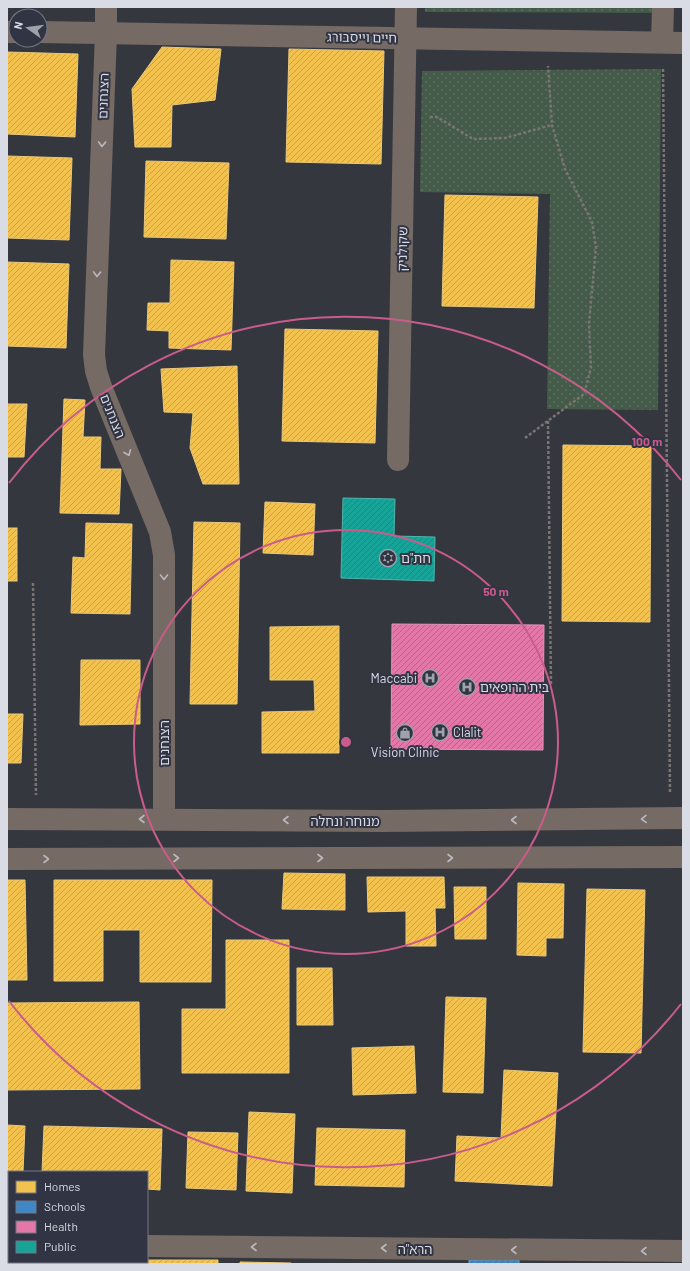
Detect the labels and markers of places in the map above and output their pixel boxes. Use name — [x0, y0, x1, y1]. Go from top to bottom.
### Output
synagogue icon: חת"ם — [378, 548, 398, 568]
place label: חת"ם — [401, 550, 431, 566]
hospital icon: Maccabi — [420, 668, 440, 688]
place label: Maccabi — [371, 670, 417, 686]
hospital icon: בית הרופאים — [457, 677, 477, 697]
place label: בית הרופאים — [480, 679, 549, 695]
hospital icon: Clalit — [430, 722, 450, 742]
shop icon: Vision Clinic — [395, 723, 415, 743]
place label: Clalit — [453, 724, 482, 740]
centre of rings — [339, 735, 353, 749]
place label: Vision Clinic — [371, 744, 439, 760]

